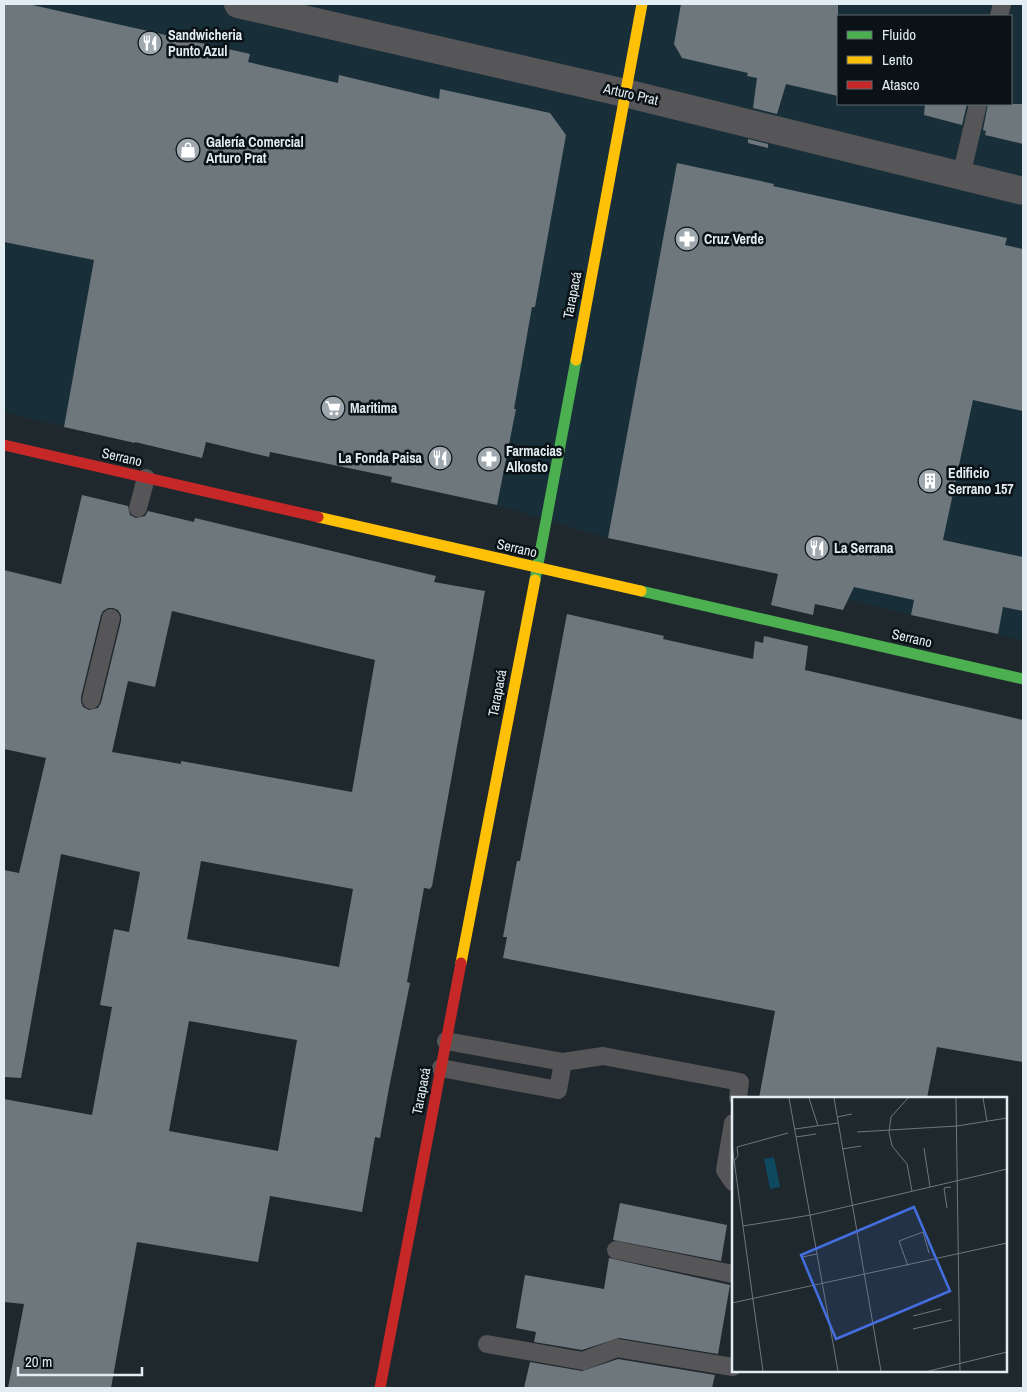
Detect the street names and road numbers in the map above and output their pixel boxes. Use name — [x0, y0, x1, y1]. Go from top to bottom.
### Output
street label: Arturo Prat — [601, 79, 660, 109]
street label: Tarapacá — [559, 269, 585, 320]
street label: Serrano — [100, 444, 144, 470]
street label: Serrano — [495, 535, 539, 561]
street label: Serrano — [890, 625, 934, 651]
street label: Tarapacá — [484, 667, 510, 718]
street label: Tarapacá — [408, 1065, 434, 1116]

